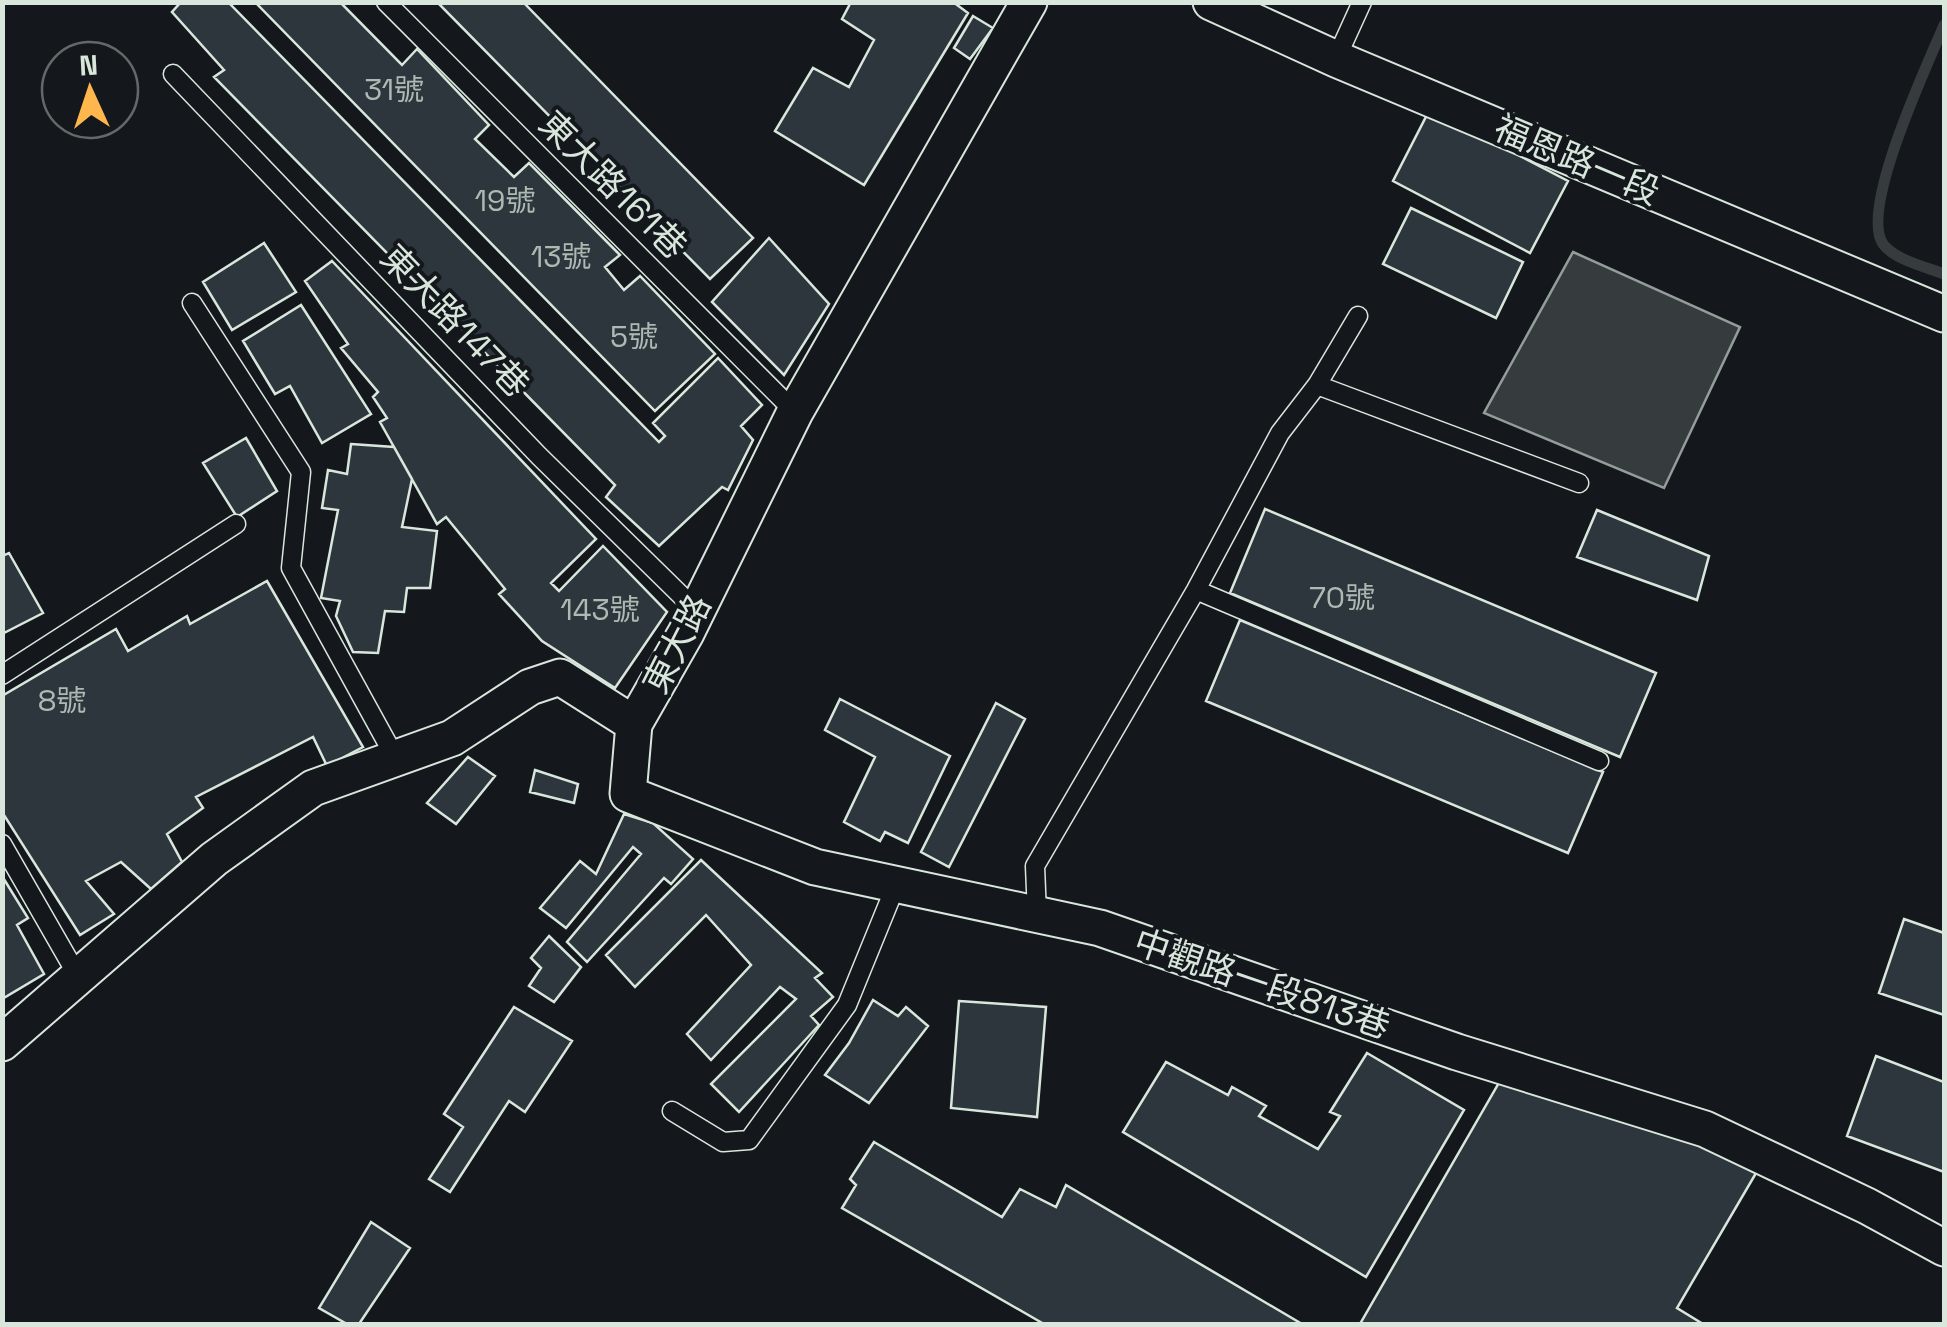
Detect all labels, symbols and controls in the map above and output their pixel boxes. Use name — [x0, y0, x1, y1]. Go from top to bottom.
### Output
north arrow — [40, 40, 140, 140]
text: N — [78, 47, 99, 84]
house number: 31號 — [364, 70, 424, 109]
street label: 東大路161巷 — [530, 102, 696, 268]
street label: 福恩路一段 — [1488, 106, 1666, 214]
house number: 19號 — [475, 181, 535, 220]
street label: 東大路147巷 — [371, 236, 539, 406]
house number: 13號 — [531, 237, 591, 276]
house number: 5號 — [610, 317, 658, 356]
house number: 70號 — [1309, 578, 1375, 617]
street label: 東大路 — [634, 587, 720, 701]
house number: 143號 — [560, 590, 640, 629]
house number: 8號 — [38, 681, 86, 720]
street label: 中觀路一段813巷 — [1128, 920, 1396, 1048]

